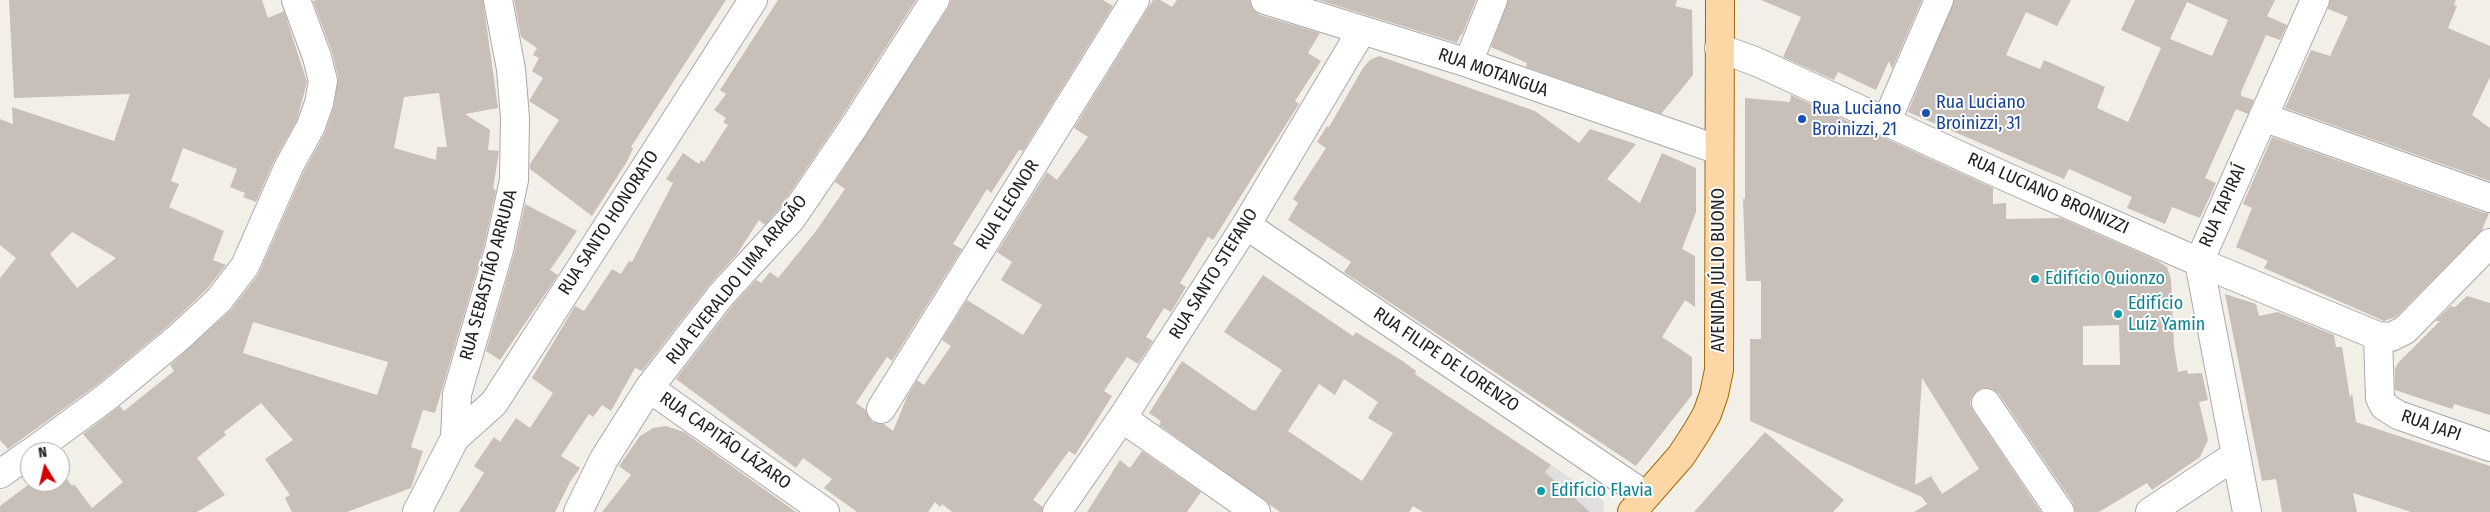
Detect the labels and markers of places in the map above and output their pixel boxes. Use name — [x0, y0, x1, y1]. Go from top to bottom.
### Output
place label: Rua Luciano Broinizzi, 31 — [1936, 92, 2025, 134]
place label: Rua Luciano Broinizzi, 21 — [1812, 98, 1901, 140]
marker: Rua Luciano Broinizzi, 31 — [1920, 107, 1932, 119]
marker: Rua Luciano Broinizzi, 21 — [1796, 113, 1808, 125]
place label: Edifício Quionzo — [2045, 268, 2165, 290]
marker: Edifício Quionzo — [2029, 273, 2041, 285]
place label: Edifício Luíz Yamin — [2128, 293, 2205, 336]
marker: Edifício Luíz Yamin — [2112, 308, 2124, 320]
place label: Edifício Flavia — [1551, 480, 1653, 502]
marker: Edifício Flavia — [1535, 485, 1547, 497]

